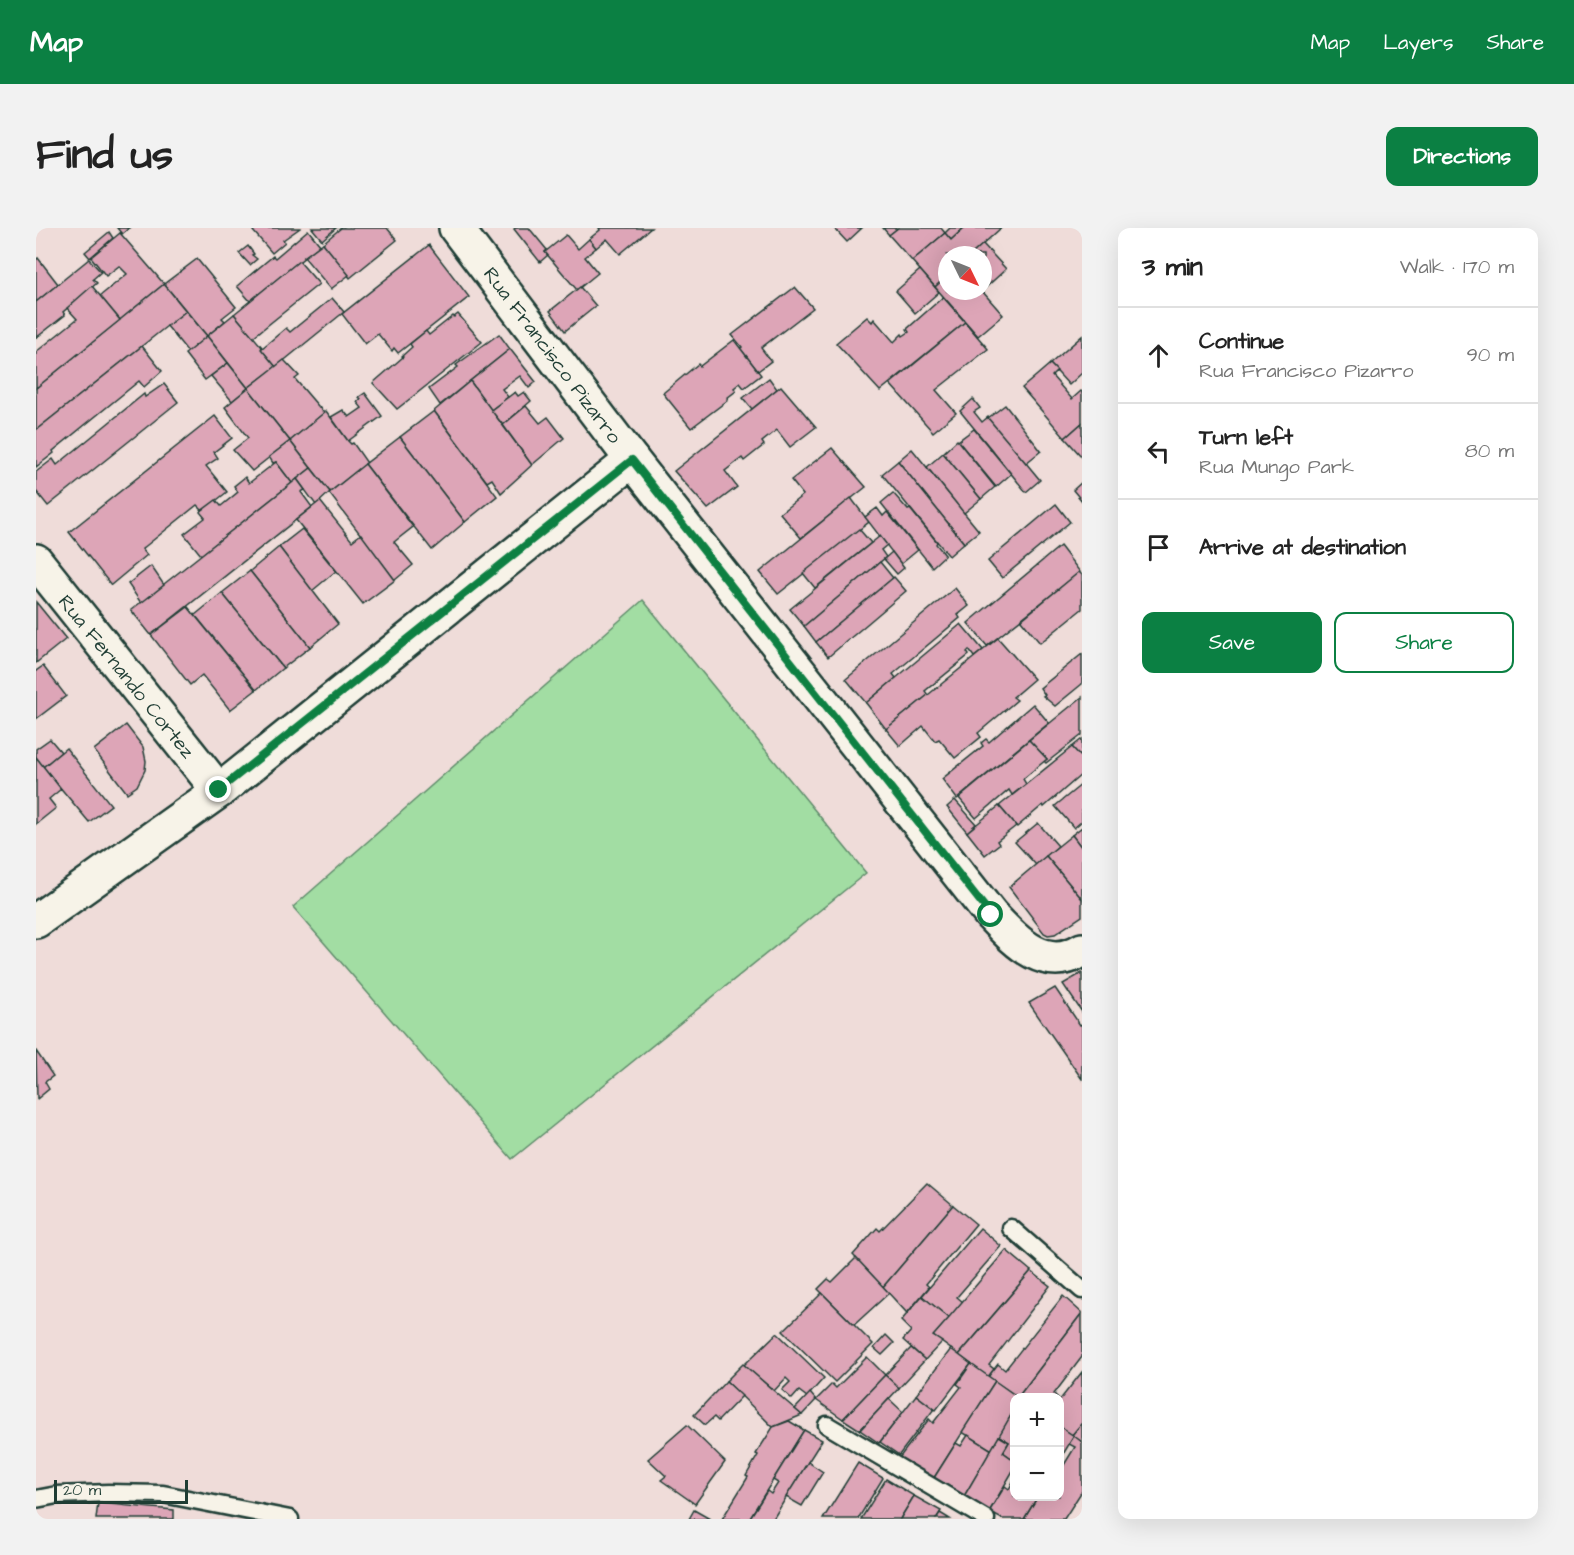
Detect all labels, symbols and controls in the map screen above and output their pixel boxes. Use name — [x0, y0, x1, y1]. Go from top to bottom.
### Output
text: Map — [30, 23, 83, 62]
text: Map — [1310, 28, 1350, 57]
text: Layers — [1383, 28, 1453, 57]
text: Share — [1486, 28, 1544, 57]
text: Find us — [36, 127, 173, 185]
button: Directions — [1386, 127, 1538, 186]
north arrow — [938, 246, 992, 300]
text: 3 min — [1142, 249, 1203, 285]
text: Walk · 170 m — [1400, 253, 1514, 281]
street label: Rua Francisco Pizarro — [476, 262, 628, 450]
text: Continue — [1199, 326, 1284, 357]
icon: ahead — [1142, 339, 1175, 372]
text: 90 m — [1466, 341, 1514, 369]
text: Rua Francisco Pizarro — [1199, 357, 1413, 385]
text: Turn left — [1199, 422, 1293, 453]
icon: left — [1142, 435, 1175, 468]
text: 80 m — [1465, 437, 1514, 465]
text: Rua Mungo Park — [1199, 453, 1354, 481]
icon: arrive — [1142, 531, 1175, 564]
text: Arrive at destination — [1199, 532, 1406, 563]
street label: Rua Fernando Cortez — [51, 589, 201, 764]
button: Save — [1142, 612, 1322, 673]
button: Share — [1334, 612, 1514, 673]
route end — [205, 776, 231, 802]
route start — [977, 901, 1003, 927]
map controls — [1010, 1393, 1064, 1501]
button: + — [1010, 1393, 1064, 1447]
button: − — [1010, 1447, 1064, 1501]
scale bar — [54, 1477, 188, 1504]
text: 20 m — [63, 1479, 101, 1501]

